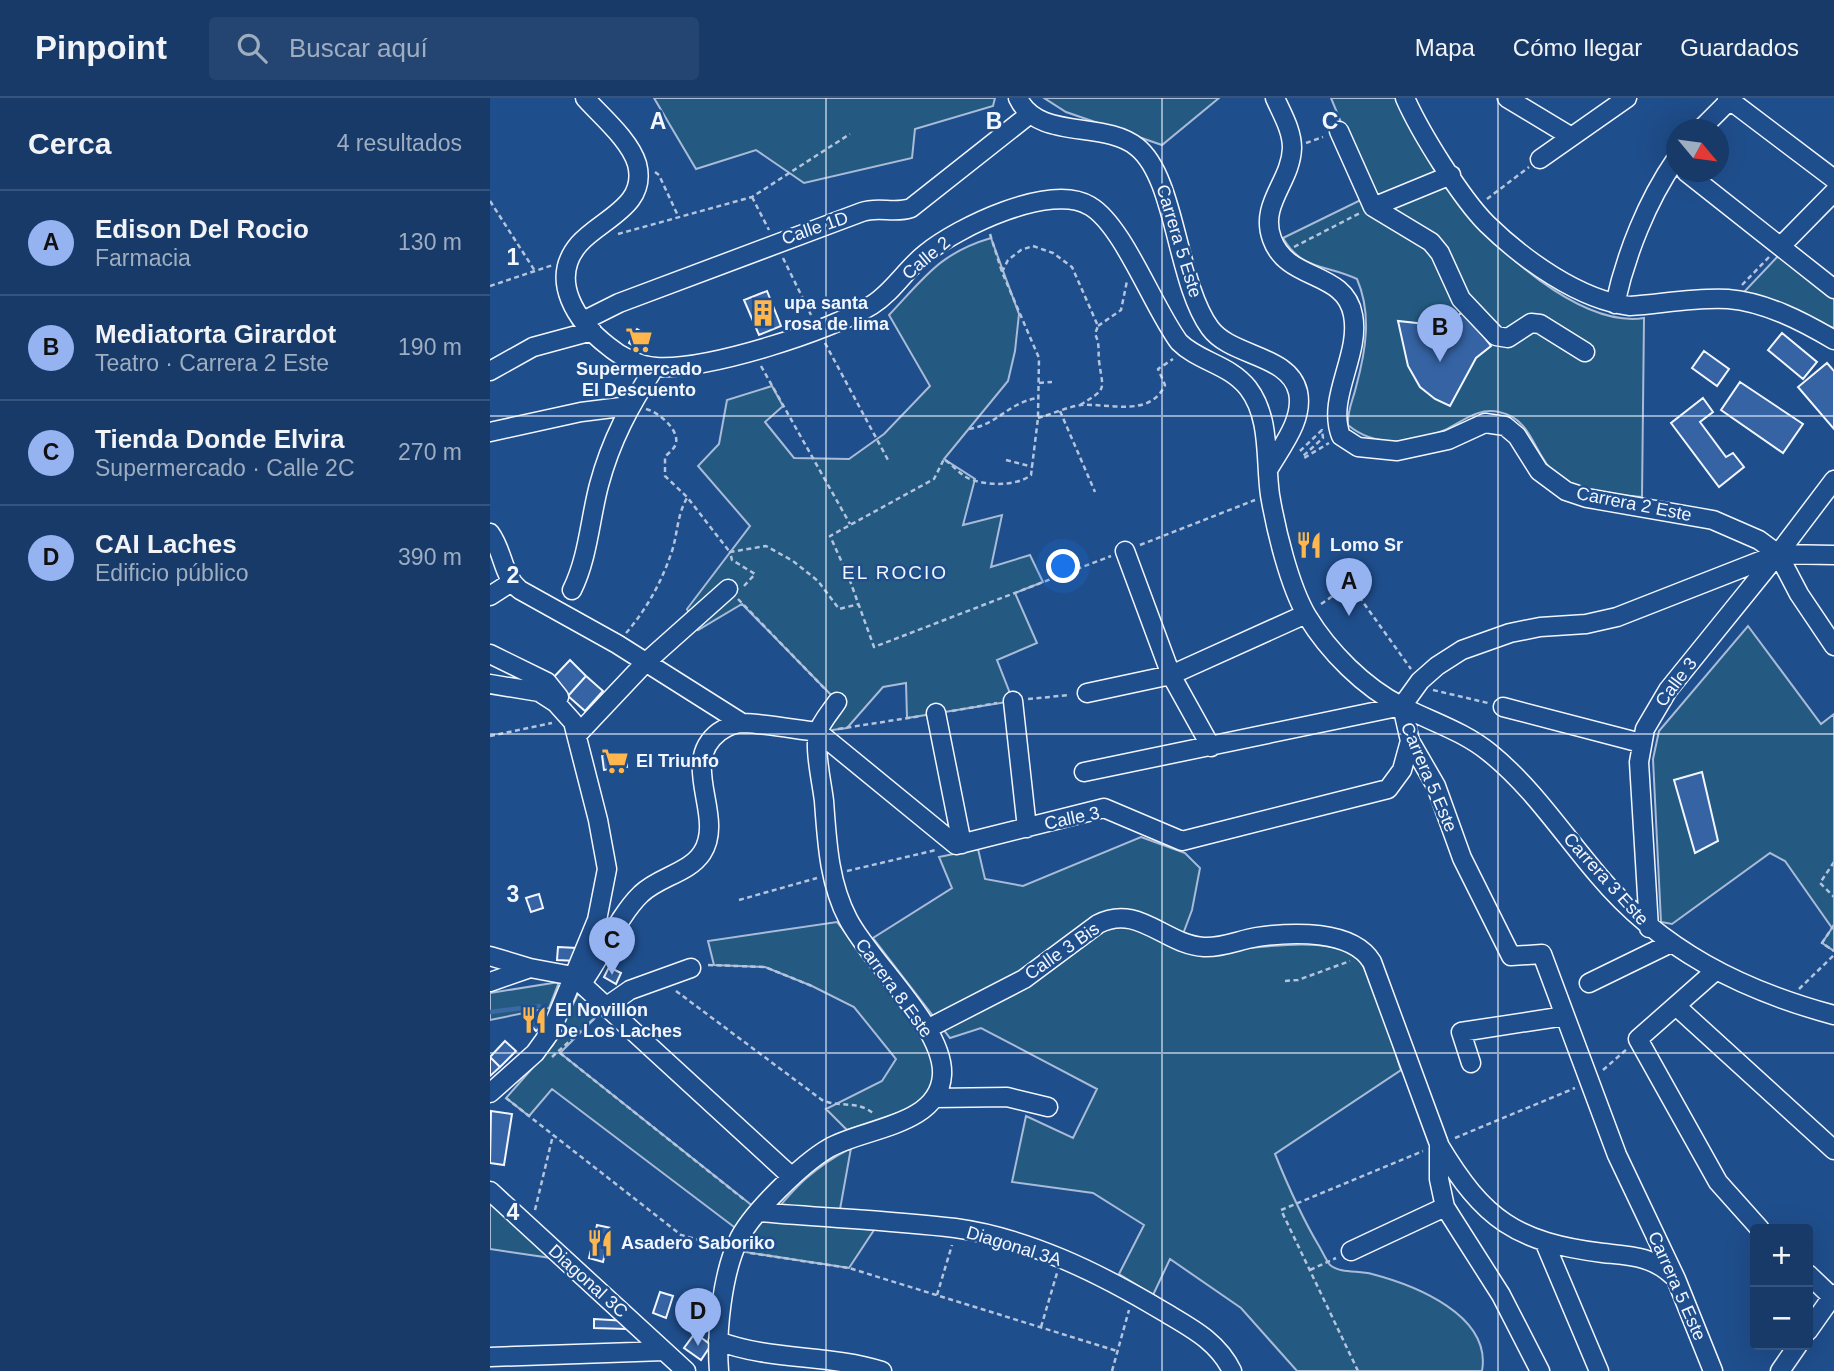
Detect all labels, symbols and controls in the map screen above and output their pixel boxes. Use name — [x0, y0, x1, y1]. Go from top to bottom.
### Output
search box — [209, 17, 699, 80]
text: Pinpoint — [35, 29, 167, 66]
icon: search — [233, 29, 271, 67]
text: Buscar aquí — [289, 33, 428, 63]
text: Mapa — [1415, 34, 1475, 61]
text: Cómo llegar — [1513, 34, 1642, 61]
text: Guardados — [1680, 34, 1799, 61]
text: A — [650, 108, 666, 134]
text: B — [986, 108, 1002, 134]
text: C — [1322, 108, 1338, 134]
north arrow — [1666, 119, 1729, 182]
text: Cerca — [28, 127, 111, 160]
text: 4 resultados — [337, 130, 462, 156]
street label: Carrera 5 Este — [1152, 182, 1206, 300]
street label: Calle 1D — [779, 207, 851, 249]
text: Edison Del Rocio — [95, 214, 309, 244]
text: A — [43, 229, 59, 255]
text: 130 m — [398, 229, 462, 255]
street label: Calle 2 — [898, 232, 954, 284]
text: 1 — [507, 244, 520, 270]
text: Farmacia — [95, 245, 191, 271]
place label: upa santa rosa de lima — [784, 293, 890, 334]
building icon: upa santa rosa de lima — [748, 298, 778, 328]
pin: B — [1417, 304, 1463, 362]
text: Mediatorta Girardot — [95, 319, 336, 349]
supermarket icon: Supermercado El Descuento — [624, 325, 654, 355]
text: B — [43, 334, 59, 360]
text: 190 m — [398, 334, 462, 360]
text: Teatro · Carrera 2 Este — [95, 350, 329, 376]
place label: Supermercado El Descuento — [576, 359, 702, 400]
text: Tienda Donde Elvira — [95, 424, 344, 454]
text: C — [43, 439, 59, 465]
text: 270 m — [398, 439, 462, 465]
text: Supermercado · Calle 2C — [95, 455, 355, 481]
street label: Carrera 2 Este — [1575, 483, 1693, 525]
text: CAI Laches — [95, 529, 237, 559]
restaurant icon: Lomo Sr — [1294, 530, 1324, 560]
place label: Lomo Sr — [1330, 535, 1403, 555]
text: D — [43, 544, 59, 570]
text: 390 m — [398, 544, 462, 570]
your location — [1046, 549, 1080, 583]
pin: A — [1326, 558, 1372, 616]
text: Edificio público — [95, 560, 248, 586]
text: 2 — [507, 562, 519, 588]
district label: EL ROCIO — [842, 562, 948, 583]
street label: Calle 3 — [1651, 654, 1701, 710]
street label: Carrera 5 Este — [1397, 719, 1461, 835]
supermarket icon: El Triunfo — [600, 746, 630, 776]
place label: El Triunfo — [636, 751, 719, 771]
street label: Calle 3 — [1043, 802, 1101, 834]
street label: Carrera 3 Este — [1559, 829, 1653, 929]
text: 3 — [507, 881, 519, 907]
pin: C — [589, 917, 635, 975]
street label: Calle 3 Bis — [1021, 918, 1103, 984]
street label: Carrera 8 Este — [852, 935, 936, 1041]
place label: El Novillon De Los Laches — [555, 1000, 682, 1041]
restaurant icon: El Novillon De Los Laches — [519, 1005, 549, 1035]
text: 4 — [507, 1199, 520, 1225]
street label: Diagonal 3A — [964, 1222, 1064, 1270]
map controls — [1750, 1224, 1813, 1350]
button: + — [1750, 1224, 1813, 1287]
restaurant icon: Asadero Saboriko — [585, 1228, 615, 1258]
street label: Carrera 5 Este — [1644, 1228, 1710, 1344]
place label: Asadero Saboriko — [621, 1233, 775, 1253]
street label: Diagonal 3C — [544, 1240, 632, 1322]
button: − — [1750, 1287, 1813, 1350]
pin: D — [675, 1288, 721, 1346]

